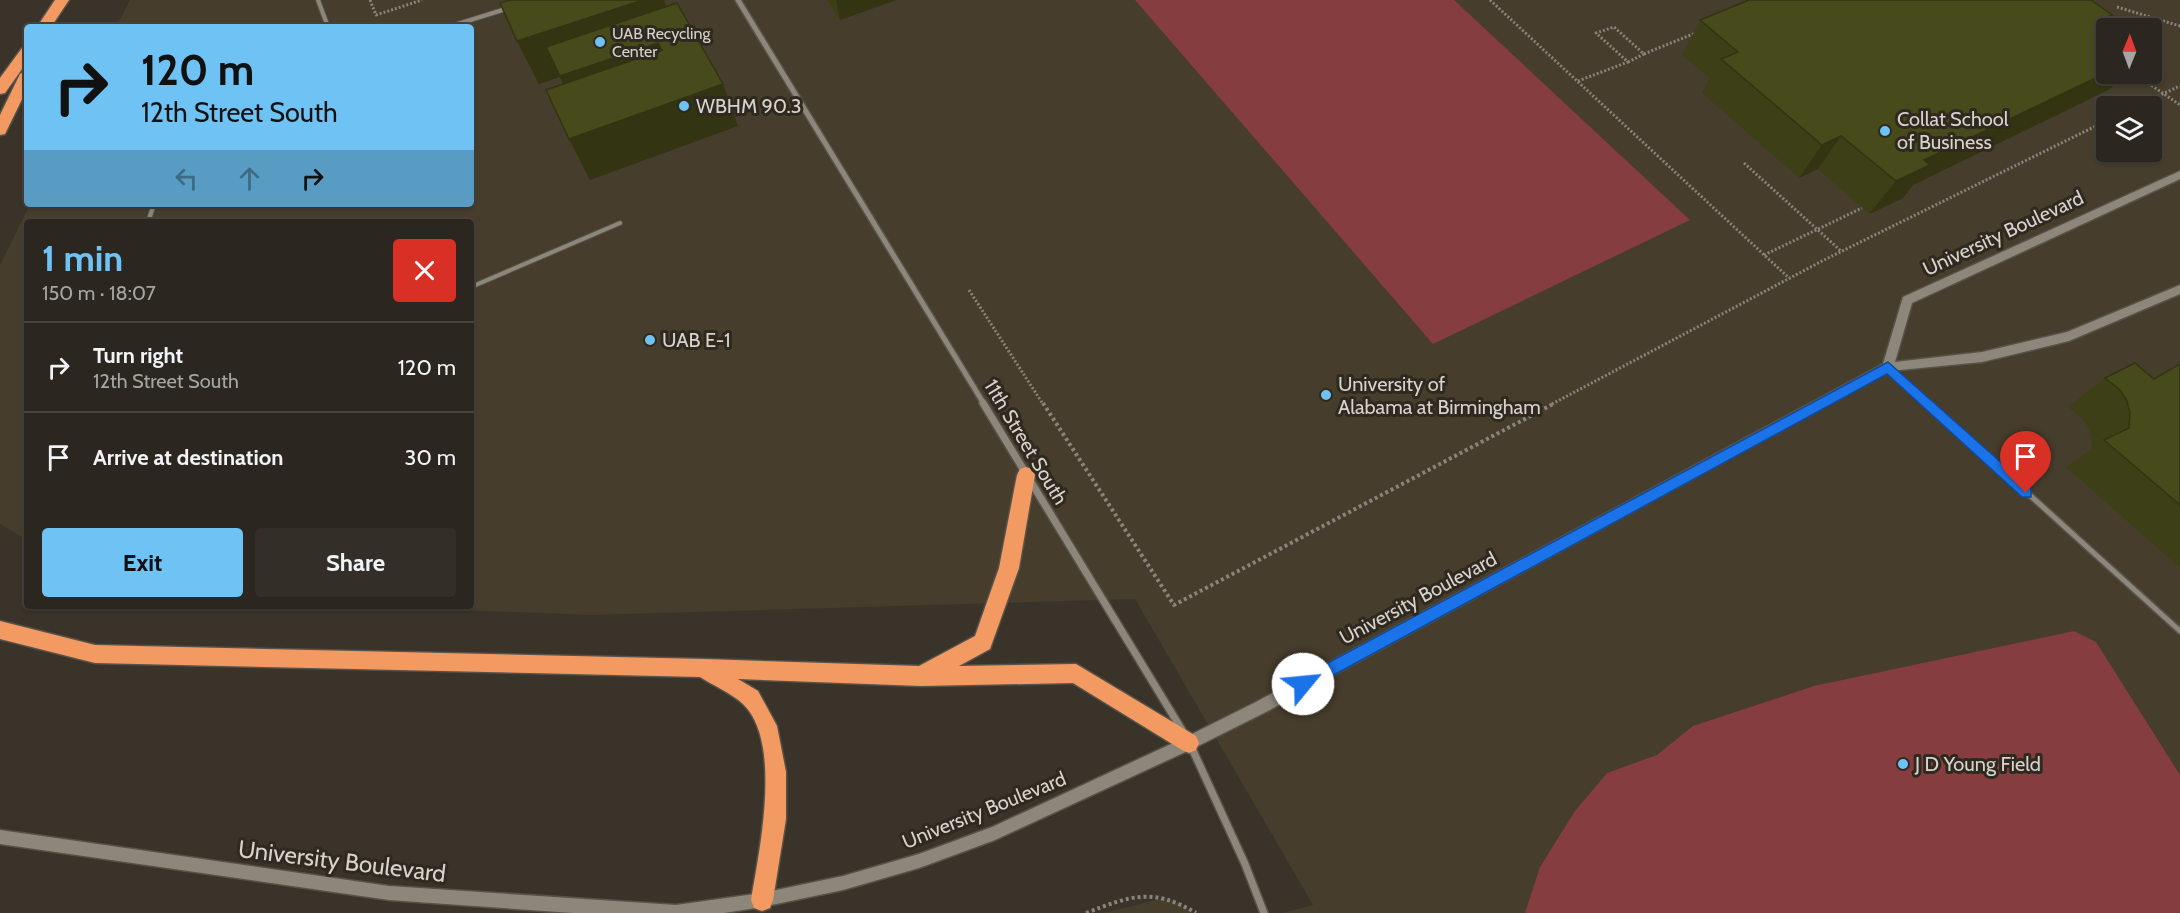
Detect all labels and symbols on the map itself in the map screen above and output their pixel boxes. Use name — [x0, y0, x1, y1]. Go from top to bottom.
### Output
north arrow — [2096, 18, 2162, 84]
place label: UAB Recycling Center — [612, 24, 711, 61]
marker: UAB Recycling Center — [593, 35, 607, 49]
place label: WBHM 90.3 — [696, 94, 802, 118]
marker: WBHM 90.3 — [677, 99, 691, 113]
place label: Collat School of Business — [1897, 107, 2009, 154]
marker: Collat School of Business — [1878, 124, 1892, 138]
street label: University Boulevard — [1919, 185, 2087, 281]
place label: UAB E-1 — [662, 328, 730, 352]
marker: UAB E-1 — [643, 333, 657, 347]
place label: University of Alabama at Birmingham — [1338, 372, 1541, 419]
street label: 11th Street South — [979, 375, 1073, 509]
marker: University of Alabama at Birmingham — [1319, 388, 1333, 402]
pin — [2000, 431, 2051, 493]
street label: University Boulevard — [1335, 546, 1501, 650]
position arrow — [1271, 652, 1335, 716]
place label: J D Young Field — [1914, 752, 2041, 776]
marker: J D Young Field — [1896, 757, 1910, 771]
street label: University Boulevard — [899, 766, 1069, 854]
street label: University Boulevard — [236, 834, 448, 888]

